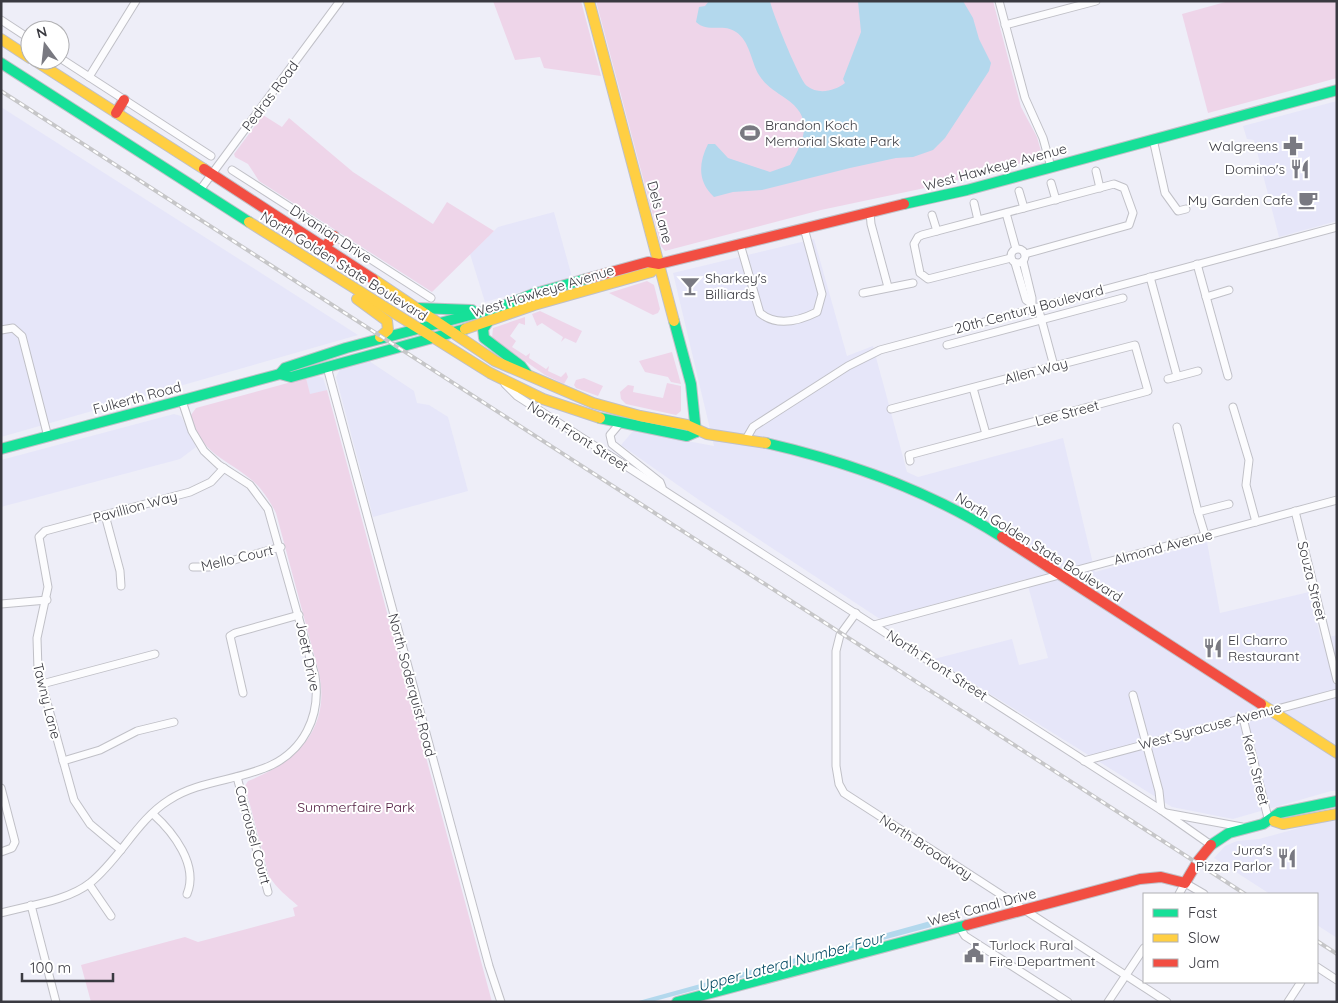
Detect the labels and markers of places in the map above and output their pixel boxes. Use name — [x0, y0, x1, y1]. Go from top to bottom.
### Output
place label: Brandon Koch Memorial Skate Park — [765, 116, 899, 150]
sports icon: Brandon Koch Memorial Skate Park — [739, 122, 761, 144]
pharmacy icon: Walgreens — [1282, 135, 1304, 157]
place label: Walgreens — [1209, 137, 1278, 155]
restaurant icon: Domino's — [1289, 158, 1311, 180]
place label: Domino's — [1225, 160, 1285, 178]
cafe icon: My Garden Cafe — [1297, 189, 1319, 211]
place label: My Garden Cafe — [1188, 191, 1293, 209]
place label: Sharkey's Billiards — [705, 269, 767, 303]
bar icon: Sharkey's Billiards — [679, 275, 701, 297]
place label: El Charro Restaurant — [1228, 631, 1300, 665]
restaurant icon: El Charro Restaurant — [1202, 637, 1224, 659]
place label: Jura's Pizza Parlor — [1196, 841, 1273, 875]
restaurant icon: Jura's Pizza Parlor — [1276, 847, 1298, 869]
place label: Turlock Rural Fire Department — [989, 936, 1096, 970]
public building icon: Turlock Rural Fire Department — [963, 942, 985, 964]

